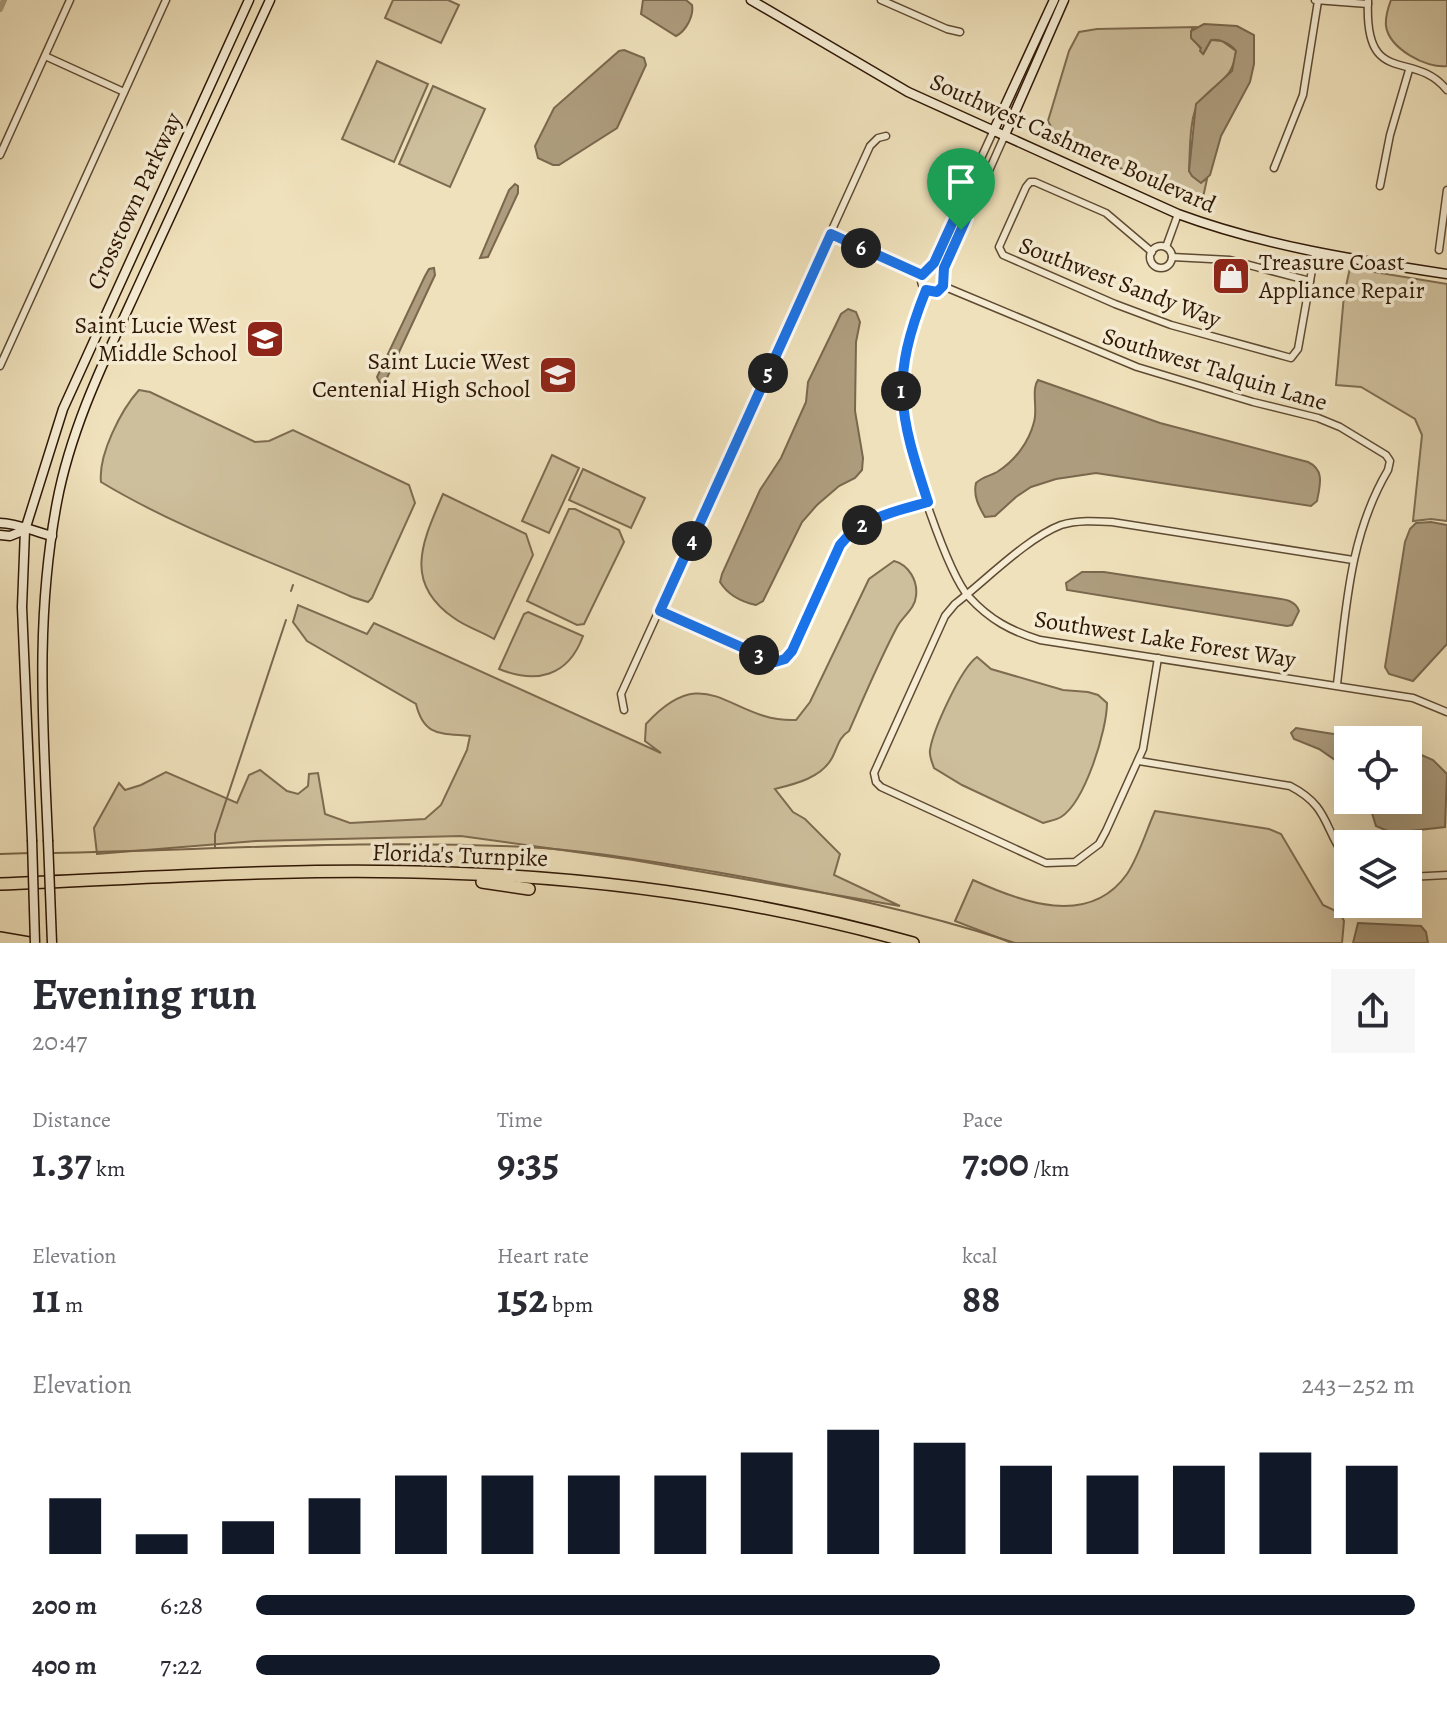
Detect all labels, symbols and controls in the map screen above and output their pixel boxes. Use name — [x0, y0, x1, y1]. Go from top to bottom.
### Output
street label: Southwest Cashmere Boulevard — [925, 65, 1221, 221]
street label: Crosstown Parkway — [79, 107, 189, 295]
pin — [927, 148, 995, 230]
icon: arrive — [939, 160, 983, 204]
pin: 6 — [841, 228, 881, 268]
street label: Southwest Sandy Way — [1014, 229, 1226, 335]
text: 6 — [856, 233, 866, 263]
place label: Treasure Coast Appliance Repair — [1258, 246, 1425, 306]
shop icon: Treasure Coast Appliance Repair — [1210, 255, 1252, 297]
place label: Saint Lucie West Middle School — [74, 309, 237, 369]
school or university icon: Saint Lucie West Middle School — [244, 318, 286, 360]
street label: Southwest Talquin Lane — [1099, 320, 1331, 418]
place label: Saint Lucie West Centenial High School — [312, 345, 530, 405]
pin: 5 — [748, 353, 788, 393]
school or university icon: Saint Lucie West Centenial High School — [537, 354, 579, 396]
text: 5 — [763, 358, 773, 388]
pin: 1 — [881, 371, 921, 411]
text: 1 — [897, 376, 905, 406]
pin: 2 — [842, 505, 882, 545]
text: 2 — [857, 510, 867, 540]
pin: 4 — [672, 521, 712, 561]
text: 4 — [687, 526, 697, 556]
street label: Southwest Lake Forest Way — [1032, 603, 1298, 676]
pin: 3 — [739, 635, 779, 675]
text: 3 — [754, 640, 764, 670]
map controls — [1334, 726, 1422, 918]
button: locate — [1334, 726, 1422, 814]
button: layers — [1334, 830, 1422, 918]
street label: Florida's Turnpike — [371, 836, 549, 874]
text: Evening run — [32, 964, 257, 1024]
button: share — [1331, 969, 1415, 1053]
text: 20:47 — [32, 1024, 87, 1059]
text: Distance — [32, 1105, 111, 1135]
text: Time — [497, 1105, 543, 1135]
text: Pace — [962, 1105, 1003, 1135]
text: 1.37 — [32, 1135, 92, 1190]
text: 9:35 — [497, 1135, 559, 1190]
text: 7:00 — [962, 1135, 1029, 1190]
text: km — [92, 1154, 125, 1184]
text: /km — [1029, 1154, 1070, 1184]
text: Elevation — [32, 1241, 116, 1271]
text: Heart rate — [497, 1241, 589, 1271]
text: kcal — [962, 1241, 997, 1271]
text: 11 — [32, 1271, 61, 1326]
text: 152 — [497, 1271, 548, 1326]
text: 88 — [962, 1271, 1000, 1326]
text: m — [61, 1290, 83, 1320]
text: bpm — [548, 1290, 593, 1320]
text: Elevation — [32, 1367, 132, 1402]
text: 243–252 m — [1302, 1367, 1415, 1402]
text: 200 m — [32, 1588, 97, 1623]
text: 6:28 — [160, 1588, 203, 1623]
text: 400 m — [32, 1648, 97, 1683]
text: 7:22 — [160, 1648, 202, 1683]

